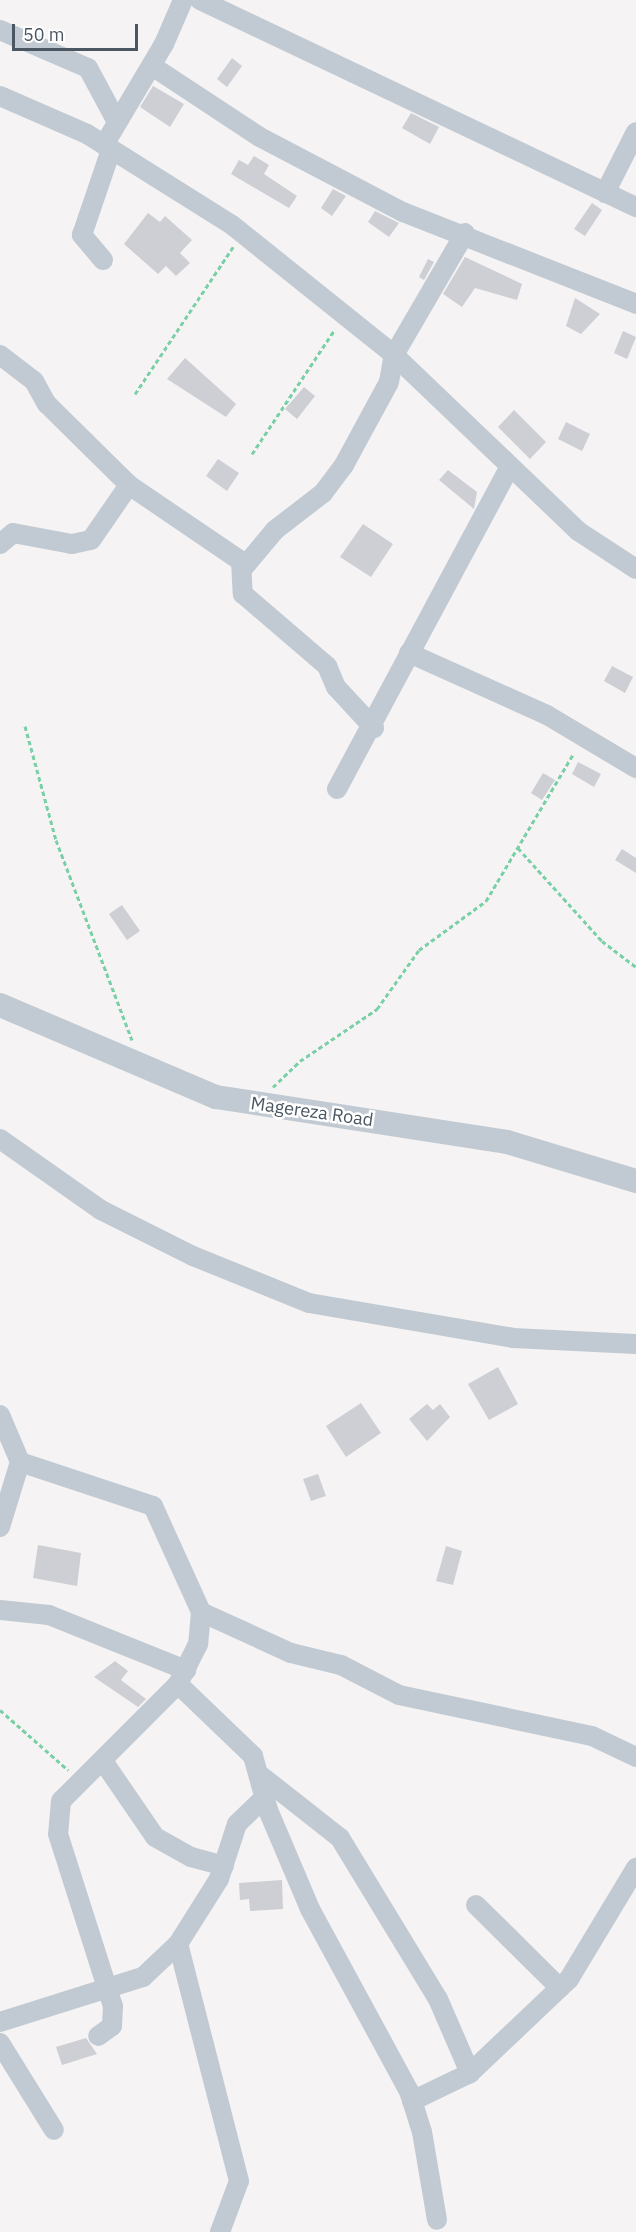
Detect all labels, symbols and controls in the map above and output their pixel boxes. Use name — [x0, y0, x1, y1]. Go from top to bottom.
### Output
scale bar — [15, 12, 141, 50]
text: 50 m — [23, 23, 65, 46]
street label: Magereza Road — [249, 1093, 375, 1131]

